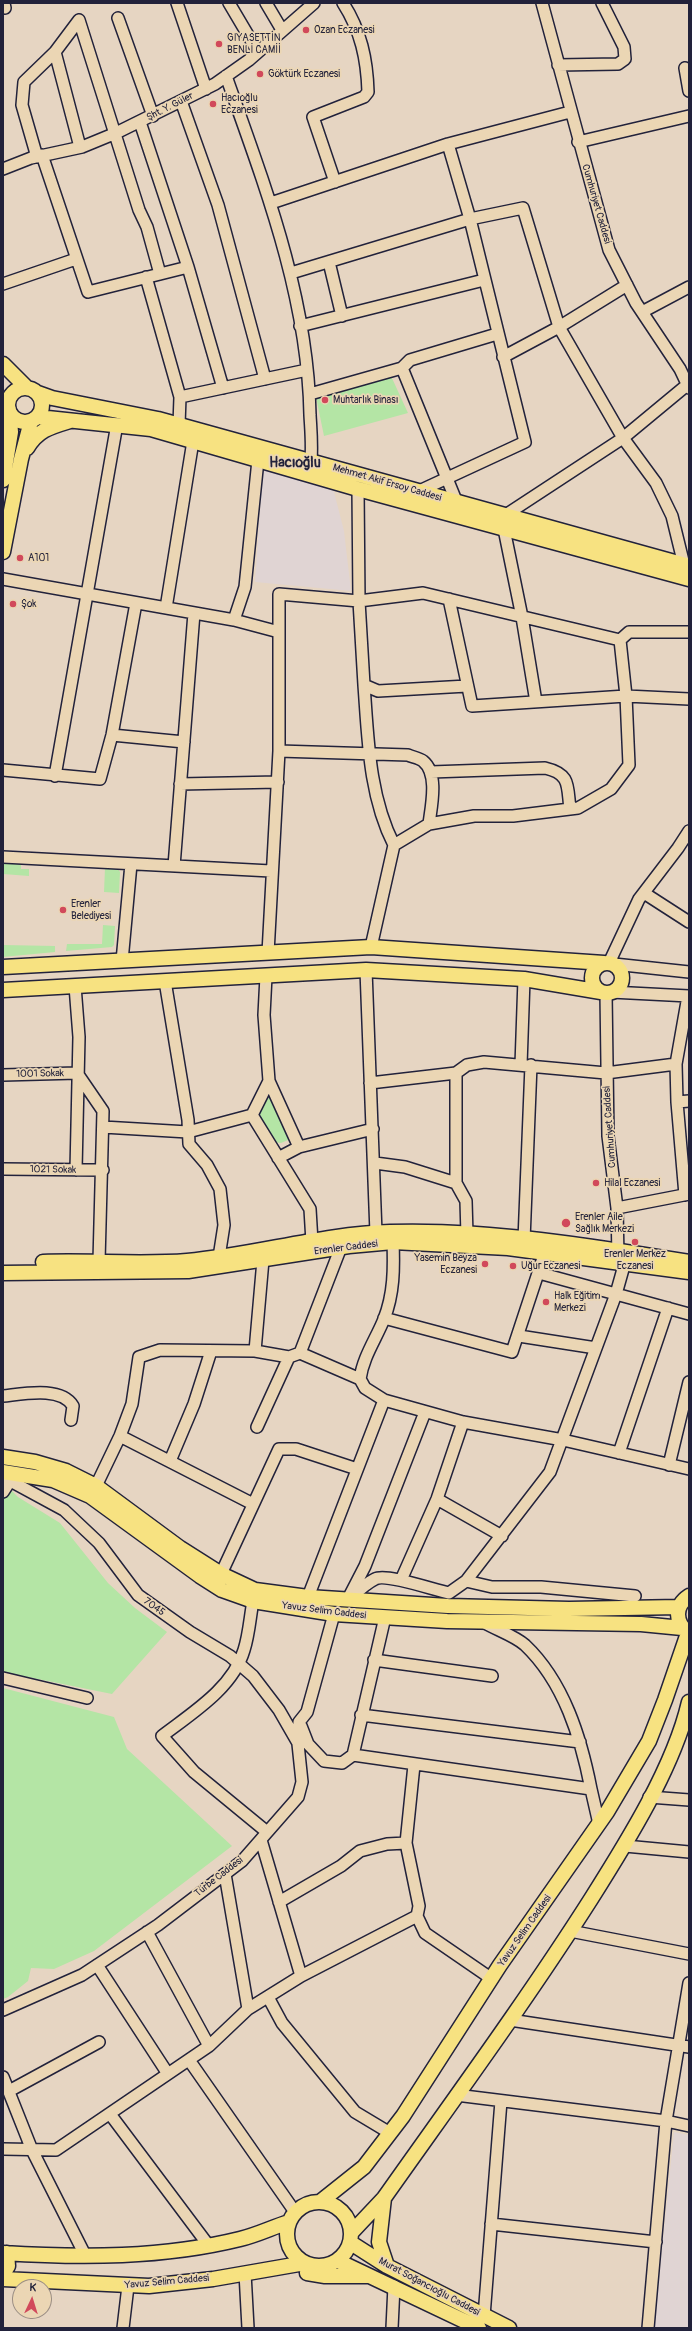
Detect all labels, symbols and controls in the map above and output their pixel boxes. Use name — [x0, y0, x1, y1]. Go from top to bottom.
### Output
place label: Ozan Eczanesi — [314, 24, 374, 36]
marker: Ozan Eczanesi — [301, 25, 311, 35]
place label: GIYASETTİN BENLİ CAMİİ — [227, 32, 281, 56]
marker: GIYASETTİN BENLİ CAMİİ — [214, 39, 224, 49]
place label: Göktürk Eczanesi — [268, 68, 340, 80]
marker: Göktürk Eczanesi — [255, 69, 265, 79]
street label: Şht. Y. Güler — [145, 90, 195, 124]
place label: Hacıoğlu Eczanesi — [221, 92, 258, 116]
marker: Hacıoğlu Eczanesi — [208, 99, 218, 109]
street label: Cumhuriyet Caddesi — [579, 163, 613, 245]
place label: Muhtarlık Binası — [333, 394, 398, 406]
marker: Muhtarlık Binası — [320, 395, 330, 405]
district label: Hacıoğlu — [269, 455, 321, 471]
street label: Mehmet Akif Ersoy Caddesi — [331, 462, 443, 504]
place label: A101 — [28, 552, 49, 564]
marker: A101 — [15, 553, 25, 563]
place label: Şok — [21, 598, 36, 610]
marker: Şok — [8, 599, 18, 609]
place label: Erenler Belediyesi — [71, 898, 111, 922]
marker: Erenler Belediyesi — [58, 905, 68, 915]
street label: 1001 Sokak — [16, 1068, 64, 1080]
street label: Cumhuriyet Caddesi — [601, 1086, 619, 1168]
street label: 1021 Sokak — [30, 1164, 76, 1176]
place label: Hilal Eczanesi — [604, 1177, 660, 1189]
marker: Hilal Eczanesi — [591, 1178, 601, 1188]
place label: Erenler Aile Sağlık Merkezi — [575, 1211, 634, 1234]
marker: Erenler Aile Sağlık Merkezi — [560, 1217, 572, 1229]
marker: Erenler Merkez Eczanesi — [630, 1237, 640, 1247]
street label: Erenler Caddesi — [314, 1238, 378, 1258]
place label: Erenler Merkez Eczanesi — [604, 1248, 666, 1272]
place label: Yasemin Beyza Eczanesi — [415, 1252, 477, 1276]
marker: Yasemin Beyza Eczanesi — [480, 1259, 490, 1269]
place label: Uğur Eczanesi — [521, 1260, 580, 1272]
marker: Uğur Eczanesi — [508, 1261, 518, 1271]
place label: Halk Eğitim Merkezi — [554, 1290, 600, 1314]
marker: Halk Eğitim Merkezi — [541, 1297, 551, 1307]
street label: 7045 — [141, 1595, 167, 1619]
street label: Yavuz Selim Caddesi — [281, 1600, 367, 1622]
street label: Türbe Caddesi — [192, 1854, 246, 1900]
street label: Yavuz Selim Caddesi — [496, 1893, 554, 1969]
street label: Murat Soğancıoğlu Caddesi — [376, 2255, 482, 2319]
street label: Yavuz Selim Caddesi — [124, 2272, 210, 2292]
north arrow — [12, 2279, 52, 2319]
text: K — [29, 2281, 37, 2294]

